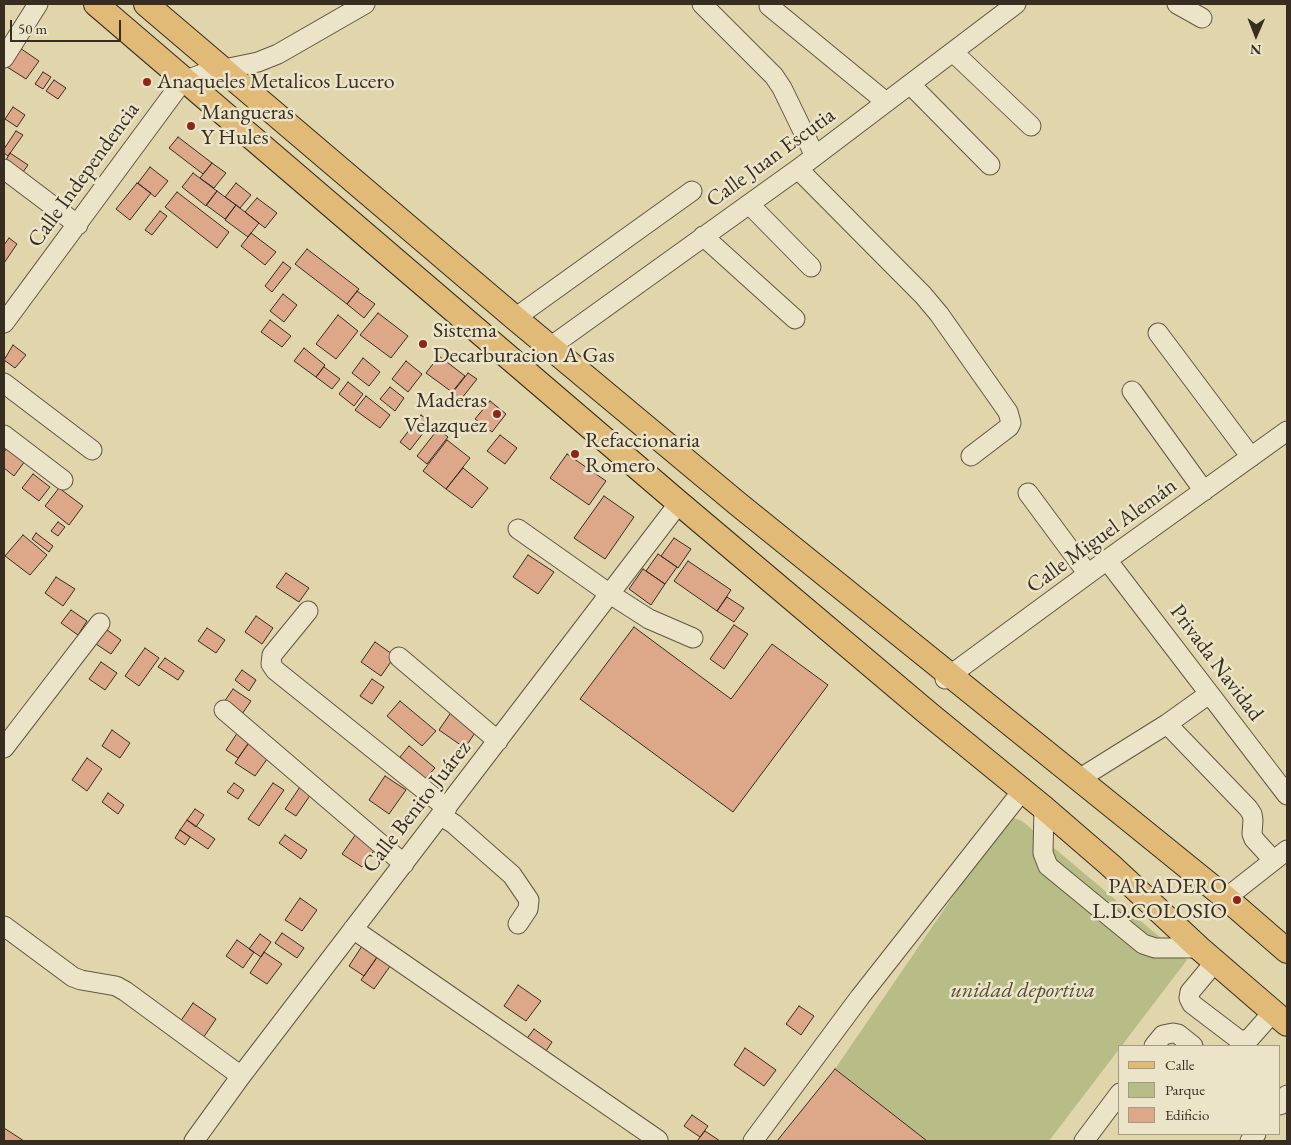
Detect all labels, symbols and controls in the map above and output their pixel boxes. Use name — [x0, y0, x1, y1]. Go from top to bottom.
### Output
scale bar — [12, 10, 124, 42]
north arrow — [1231, 10, 1281, 60]
text: 50 m — [18, 19, 47, 38]
text: N — [1250, 41, 1262, 59]
place label: Anaqueles Metalicos Lucero — [157, 69, 395, 95]
marker: Anaqueles Metalicos Lucero — [141, 76, 153, 88]
street label: Calle Independencia — [23, 97, 145, 253]
place label: Mangueras Y Hules — [201, 100, 294, 152]
street label: Calle Juan Escutia — [701, 102, 841, 214]
marker: Mangueras Y Hules — [185, 120, 197, 132]
place label: Sistema Decarburacion A Gas — [433, 318, 615, 370]
marker: Sistema Decarburacion A Gas — [417, 338, 429, 350]
place label: Maderas Velazquez — [404, 388, 487, 440]
marker: Maderas Velazquez — [491, 408, 503, 420]
place label: Refaccionaria Romero — [585, 428, 700, 480]
marker: Refaccionaria Romero — [569, 448, 581, 460]
street label: Calle Miguel Alemán — [1022, 473, 1182, 599]
street label: Privada Navidad — [1164, 600, 1268, 726]
street label: Calle Benito Juárez — [357, 736, 477, 878]
place label: PARADERO L.D.COLOSIO — [1092, 874, 1227, 926]
marker: PARADERO L.D.COLOSIO — [1231, 894, 1243, 906]
park label: unidad deportiva — [951, 978, 1095, 1004]
legend — [1118, 1045, 1281, 1135]
text: Calle — [1165, 1055, 1195, 1074]
text: Parque — [1165, 1080, 1205, 1099]
text: Edificio — [1165, 1105, 1209, 1124]

